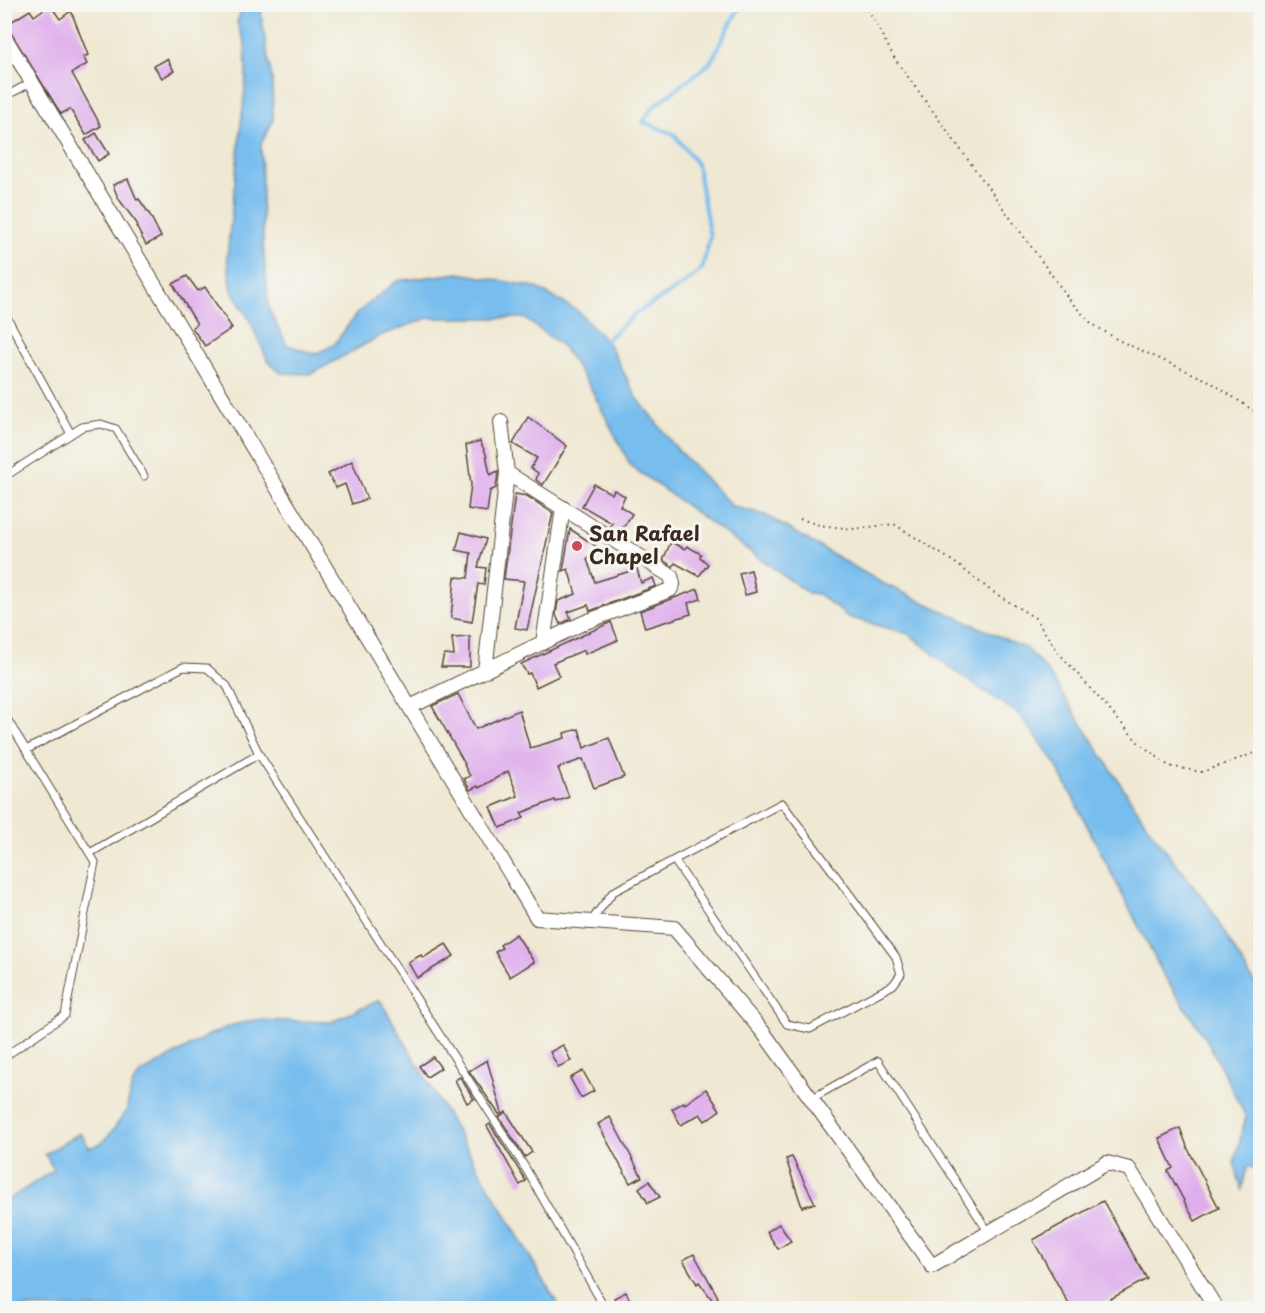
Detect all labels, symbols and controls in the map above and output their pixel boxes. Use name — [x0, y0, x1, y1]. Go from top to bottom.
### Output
place label: San Rafael Chapel — [589, 518, 699, 571]
marker: San Rafael Chapel — [570, 539, 584, 553]

